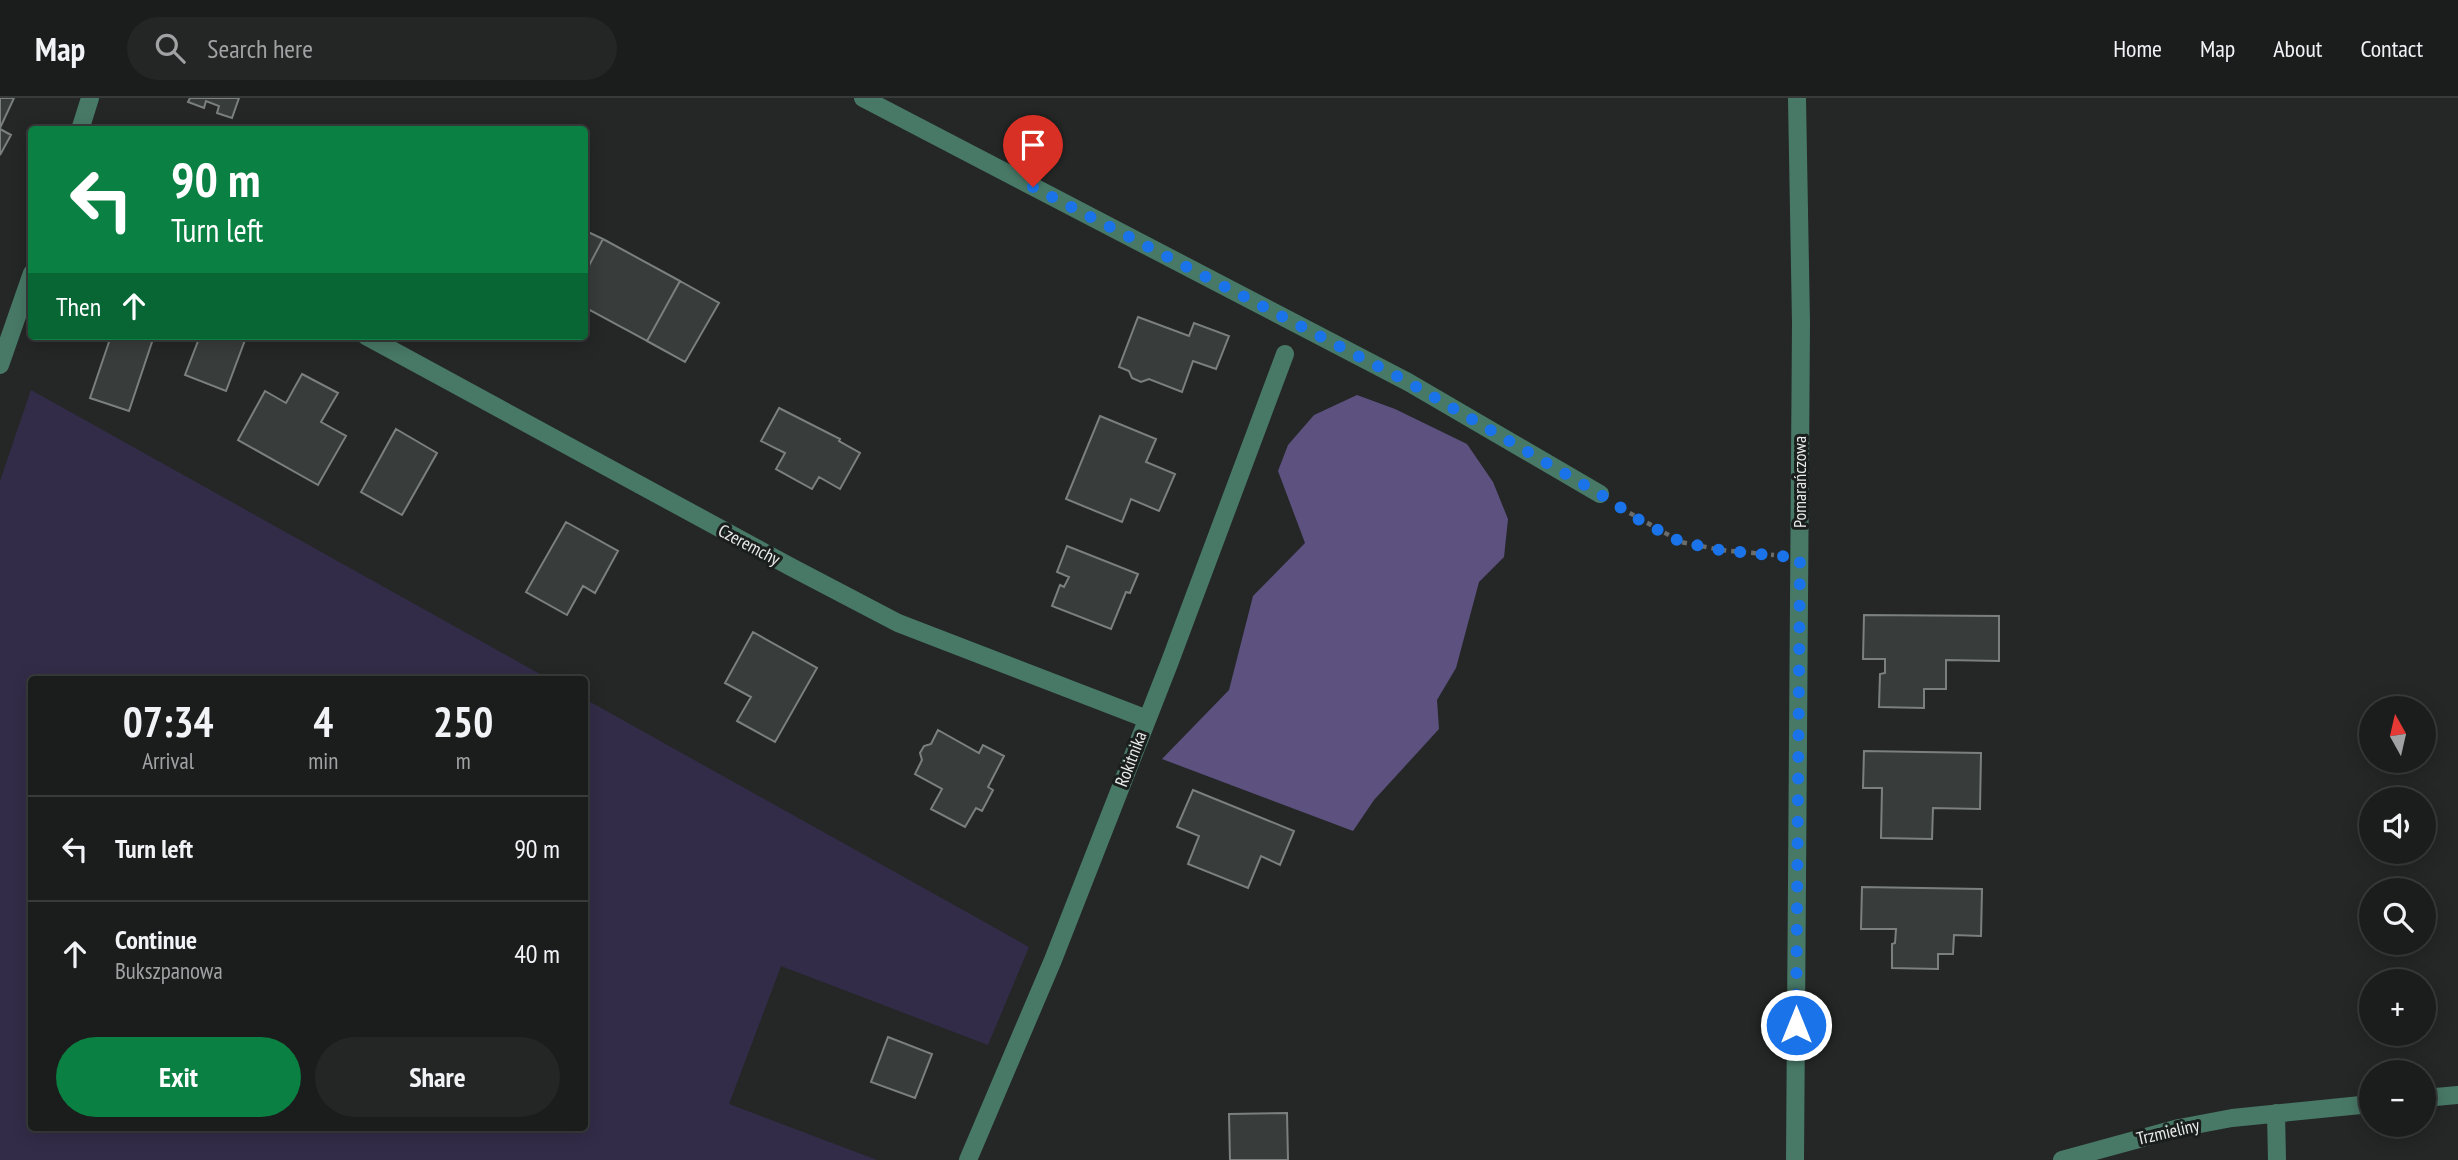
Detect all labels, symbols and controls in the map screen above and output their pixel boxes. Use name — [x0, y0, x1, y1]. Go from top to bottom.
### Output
search box — [127, 17, 617, 80]
text: Map — [35, 27, 85, 70]
icon: search — [151, 29, 189, 67]
text: Search here — [207, 32, 313, 65]
text: Home — [2113, 33, 2162, 64]
text: Map — [2200, 33, 2235, 64]
text: About — [2273, 33, 2322, 64]
text: Contact — [2360, 33, 2423, 64]
pin — [1003, 115, 1063, 187]
icon: arrive — [1014, 126, 1052, 164]
text: 90 m — [171, 147, 260, 211]
icon: left — [56, 154, 147, 245]
text: Turn left — [171, 209, 263, 251]
icon: ahead — [115, 287, 153, 325]
text: Then — [56, 290, 101, 323]
street label: Pomarańczowa — [1788, 436, 1811, 528]
street label: Czeremchy — [714, 519, 784, 571]
text: 07:34 — [123, 694, 214, 749]
text: 4 — [313, 694, 333, 749]
text: 250 — [433, 694, 493, 749]
north arrow — [2359, 696, 2436, 774]
map controls — [2359, 696, 2436, 1137]
street label: Rokitnika — [1109, 728, 1152, 790]
text: Arrival — [142, 746, 194, 775]
text: min — [308, 746, 338, 775]
text: m — [456, 746, 471, 775]
button: sound — [2359, 787, 2436, 864]
icon: left — [56, 830, 94, 868]
text: Turn left — [115, 832, 193, 865]
text: 90 m — [514, 832, 560, 865]
button: search — [2359, 878, 2436, 955]
text: Continue — [115, 923, 197, 956]
icon: ahead — [56, 935, 94, 973]
text: 40 m — [514, 937, 560, 970]
text: Bukszpanowa — [115, 956, 223, 985]
button: + — [2359, 969, 2436, 1046]
position arrow — [1759, 988, 1833, 1062]
button: Exit — [56, 1037, 301, 1117]
button: Share — [315, 1037, 560, 1117]
button: − — [2359, 1060, 2436, 1137]
street label: Trzmieliny — [2134, 1113, 2202, 1150]

